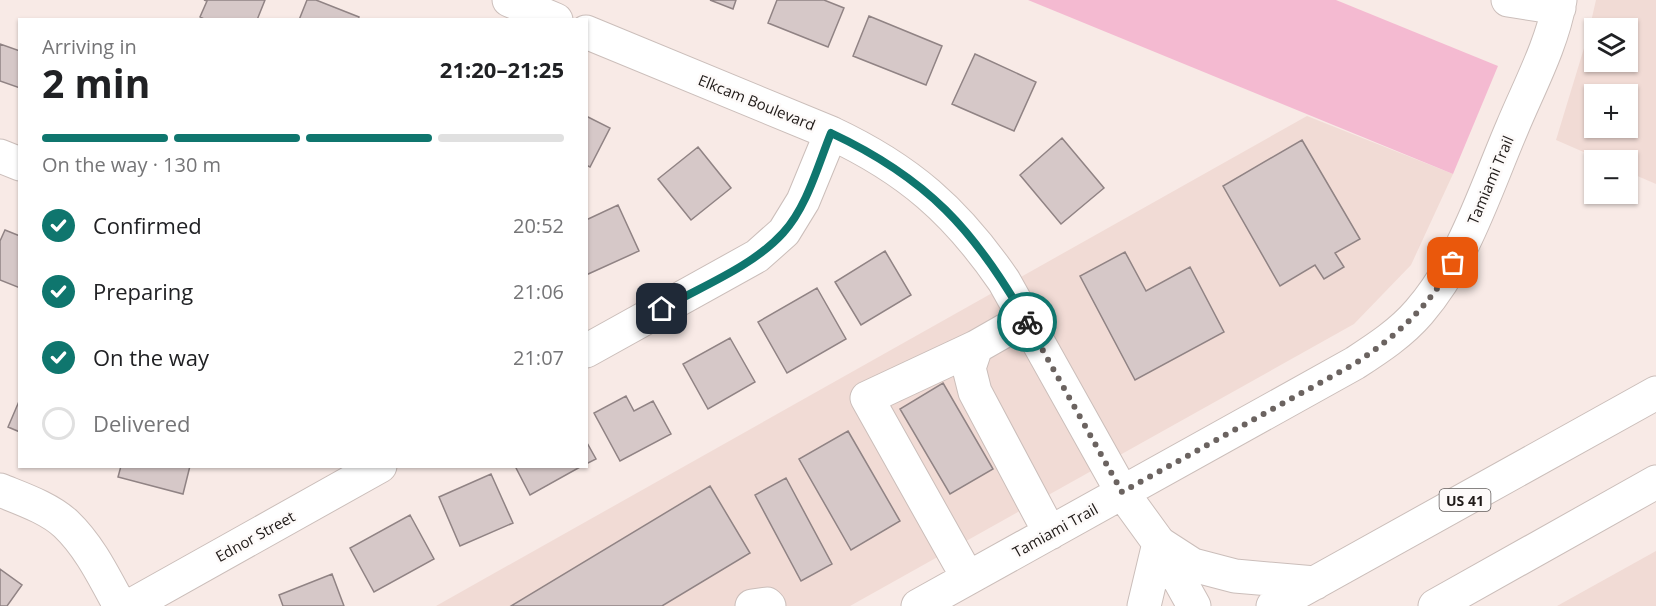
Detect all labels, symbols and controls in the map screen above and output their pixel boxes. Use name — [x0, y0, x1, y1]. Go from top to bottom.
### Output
map controls — [1584, 18, 1638, 204]
button: layers — [1584, 18, 1638, 72]
text: Arriving in — [42, 33, 137, 60]
text: 21:20–21:25 — [440, 54, 564, 84]
text: 2 min — [42, 56, 150, 109]
street label: Elkcam Boulevard — [696, 69, 818, 135]
button: + — [1584, 84, 1638, 138]
street label: Tamiami Trail — [1462, 133, 1518, 227]
button: − — [1584, 150, 1638, 204]
text: On the way · 130 m — [42, 151, 221, 178]
icon: check — [42, 209, 75, 242]
text: Confirmed — [93, 210, 202, 240]
text: 20:52 — [513, 212, 564, 239]
pin — [1427, 237, 1478, 288]
icon: bag — [1436, 246, 1469, 279]
icon: check — [42, 275, 75, 308]
text: Preparing — [93, 276, 193, 306]
text: 21:06 — [513, 278, 564, 305]
pin — [636, 283, 687, 334]
icon: home — [645, 292, 678, 325]
courier — [997, 292, 1057, 352]
icon: bike — [1011, 306, 1044, 339]
icon: check — [42, 341, 75, 374]
text: On the way — [93, 342, 209, 372]
text: 21:07 — [513, 344, 564, 371]
text: Delivered — [93, 408, 191, 438]
road number: US 41 — [1440, 489, 1490, 511]
street label: Tamiami Trail — [1009, 498, 1101, 562]
street label: Ednor Street — [212, 506, 298, 566]

